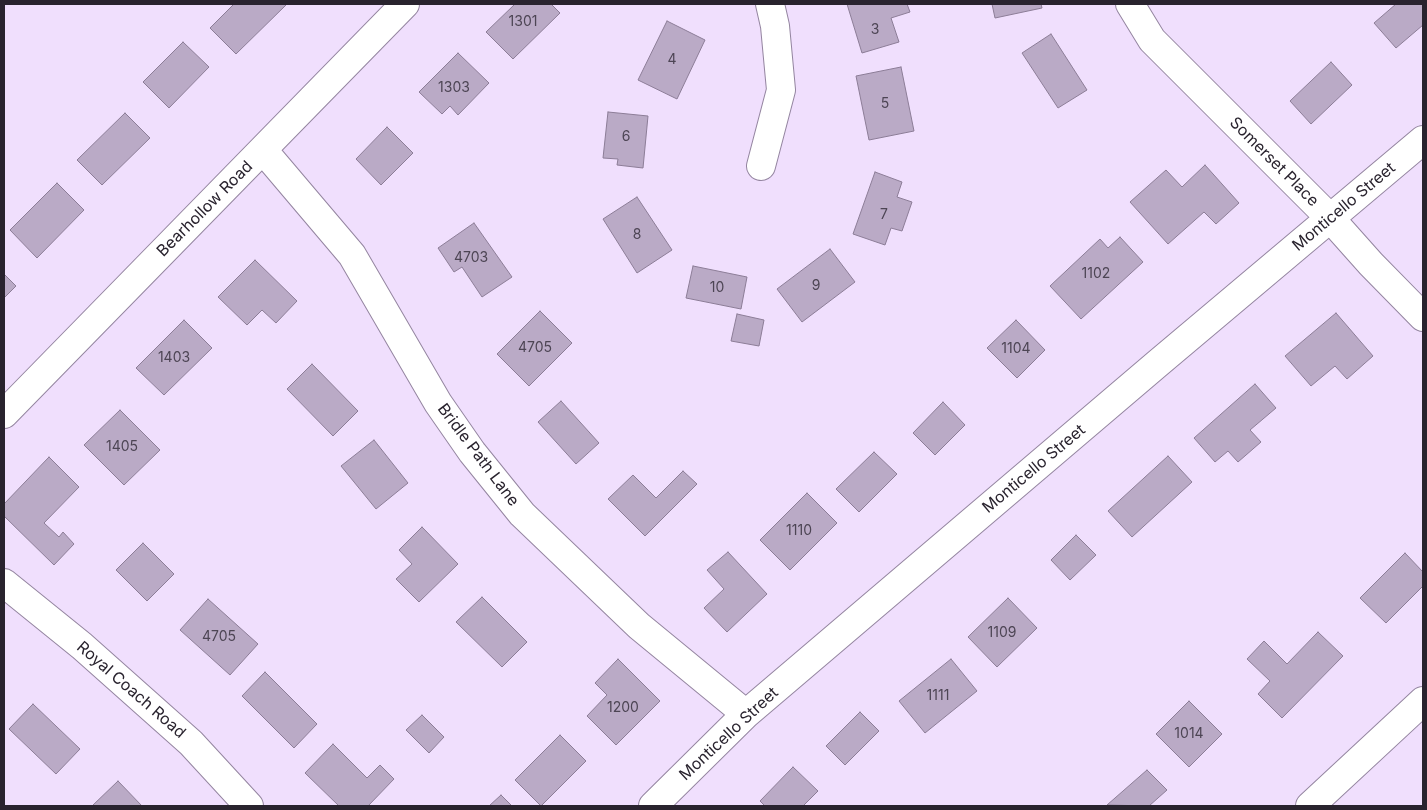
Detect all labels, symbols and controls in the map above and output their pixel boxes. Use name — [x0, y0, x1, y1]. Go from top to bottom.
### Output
house number: 1301 — [509, 14, 537, 30]
house number: 3 — [871, 22, 879, 38]
house number: 4 — [667, 52, 677, 68]
house number: 1303 — [438, 80, 470, 96]
house number: 5 — [881, 96, 889, 112]
street label: Somerset Place — [1225, 113, 1323, 211]
house number: 6 — [622, 129, 630, 145]
street label: Bearhollow Road — [153, 157, 257, 261]
street label: Monticello Street — [1289, 158, 1399, 256]
house number: 7 — [880, 207, 888, 223]
house number: 8 — [633, 227, 641, 243]
house number: 4703 — [454, 250, 488, 266]
house number: 1102 — [1082, 266, 1110, 282]
house number: 9 — [812, 278, 820, 294]
house number: 10 — [710, 280, 724, 296]
house number: 4705 — [518, 340, 552, 356]
house number: 1104 — [1001, 341, 1031, 357]
house number: 1403 — [158, 350, 190, 366]
street label: Bridle Path Lane — [433, 400, 523, 510]
street label: Monticello Street — [979, 420, 1089, 518]
house number: 1405 — [106, 439, 138, 455]
house number: 1110 — [786, 523, 812, 539]
house number: 1109 — [988, 625, 1016, 641]
house number: 4705 — [202, 629, 236, 645]
street label: Royal Coach Road — [73, 638, 189, 742]
street label: Monticello Street — [676, 683, 782, 785]
house number: 1111 — [927, 688, 949, 704]
house number: 1200 — [607, 700, 639, 716]
house number: 1014 — [1174, 726, 1204, 742]

